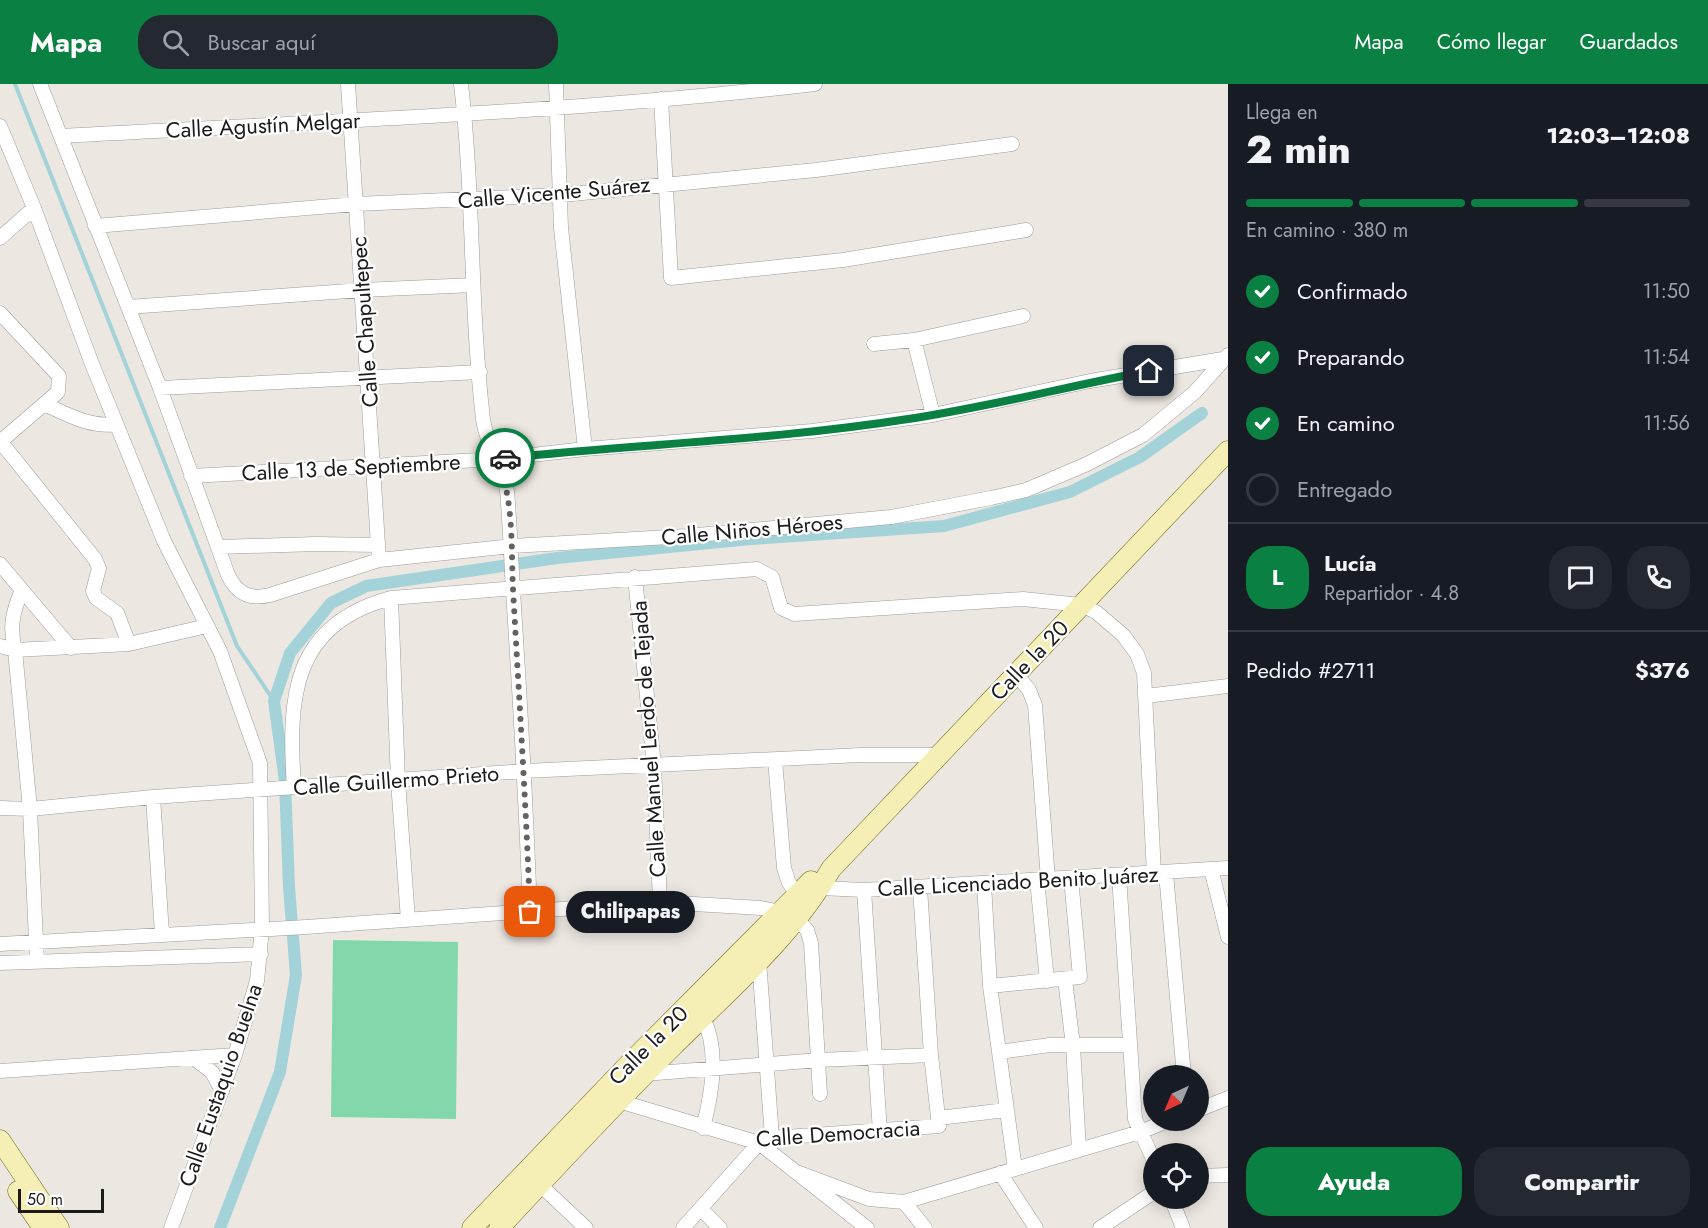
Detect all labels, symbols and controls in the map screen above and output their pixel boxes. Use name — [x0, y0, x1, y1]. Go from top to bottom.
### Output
search box — [138, 15, 558, 69]
text: Mapa — [30, 22, 102, 63]
icon: search — [159, 26, 192, 59]
text: Buscar aquí — [207, 26, 316, 58]
text: Mapa — [1354, 27, 1404, 57]
text: Cómo llegar — [1437, 27, 1546, 57]
text: Guardados — [1579, 27, 1678, 57]
text: Llega en — [1246, 98, 1318, 127]
street label: Calle Agustín Melgar — [165, 104, 362, 146]
text: 12:03–12:08 — [1546, 119, 1690, 151]
text: 2 min — [1246, 121, 1351, 178]
street label: Calle Vicente Suárez — [456, 168, 652, 216]
text: En camino · 380 m — [1246, 216, 1408, 245]
street label: Calle Chapultepec — [342, 236, 386, 408]
icon: check — [1246, 275, 1279, 308]
text: Confirmado — [1297, 275, 1407, 307]
text: 11:50 — [1643, 277, 1690, 306]
icon: check — [1246, 341, 1279, 374]
text: Preparando — [1297, 341, 1405, 373]
text: 11:54 — [1643, 343, 1690, 372]
pin — [1123, 345, 1174, 396]
icon: home — [1132, 354, 1165, 387]
icon: check — [1246, 407, 1279, 440]
text: En camino — [1297, 407, 1395, 439]
text: 11:56 — [1643, 409, 1690, 438]
courier — [475, 428, 535, 488]
icon: car — [489, 442, 522, 475]
street label: Calle 13 de Septiembre — [241, 445, 461, 489]
text: Entregado — [1297, 473, 1392, 505]
street label: Calle Niños Héroes — [660, 505, 844, 553]
button: chat — [1549, 546, 1612, 609]
button: phone — [1627, 546, 1690, 609]
text: Lucía — [1324, 547, 1377, 579]
text: L — [1272, 561, 1283, 593]
text: Repartidor · 4.8 — [1324, 579, 1459, 608]
street label: Calle Manuel Lerdo de Tejada — [622, 600, 674, 878]
street label: Calle la 20 — [982, 612, 1076, 708]
text: Pedido #2711 — [1246, 654, 1375, 686]
text: $376 — [1635, 654, 1690, 686]
street label: Calle Guillermo Prieto — [292, 757, 500, 803]
street label: Calle Licenciado Benito Juárez — [877, 858, 1159, 904]
pin — [504, 886, 555, 937]
callout: Chilipapas — [566, 891, 695, 933]
icon: bag — [513, 895, 546, 928]
text: Chilipapas — [581, 897, 680, 926]
street label: Calle Eustaquio Buelna — [170, 979, 270, 1191]
street label: Calle la 20 — [601, 998, 695, 1092]
north arrow — [1143, 1065, 1209, 1131]
map controls — [1143, 1065, 1209, 1209]
street label: Calle Democracia — [755, 1111, 921, 1155]
button: locate — [1143, 1143, 1209, 1209]
button: Ayuda — [1246, 1147, 1462, 1216]
button: Compartir — [1474, 1147, 1690, 1216]
scale bar — [18, 1186, 104, 1214]
text: 50 m — [27, 1188, 63, 1211]

